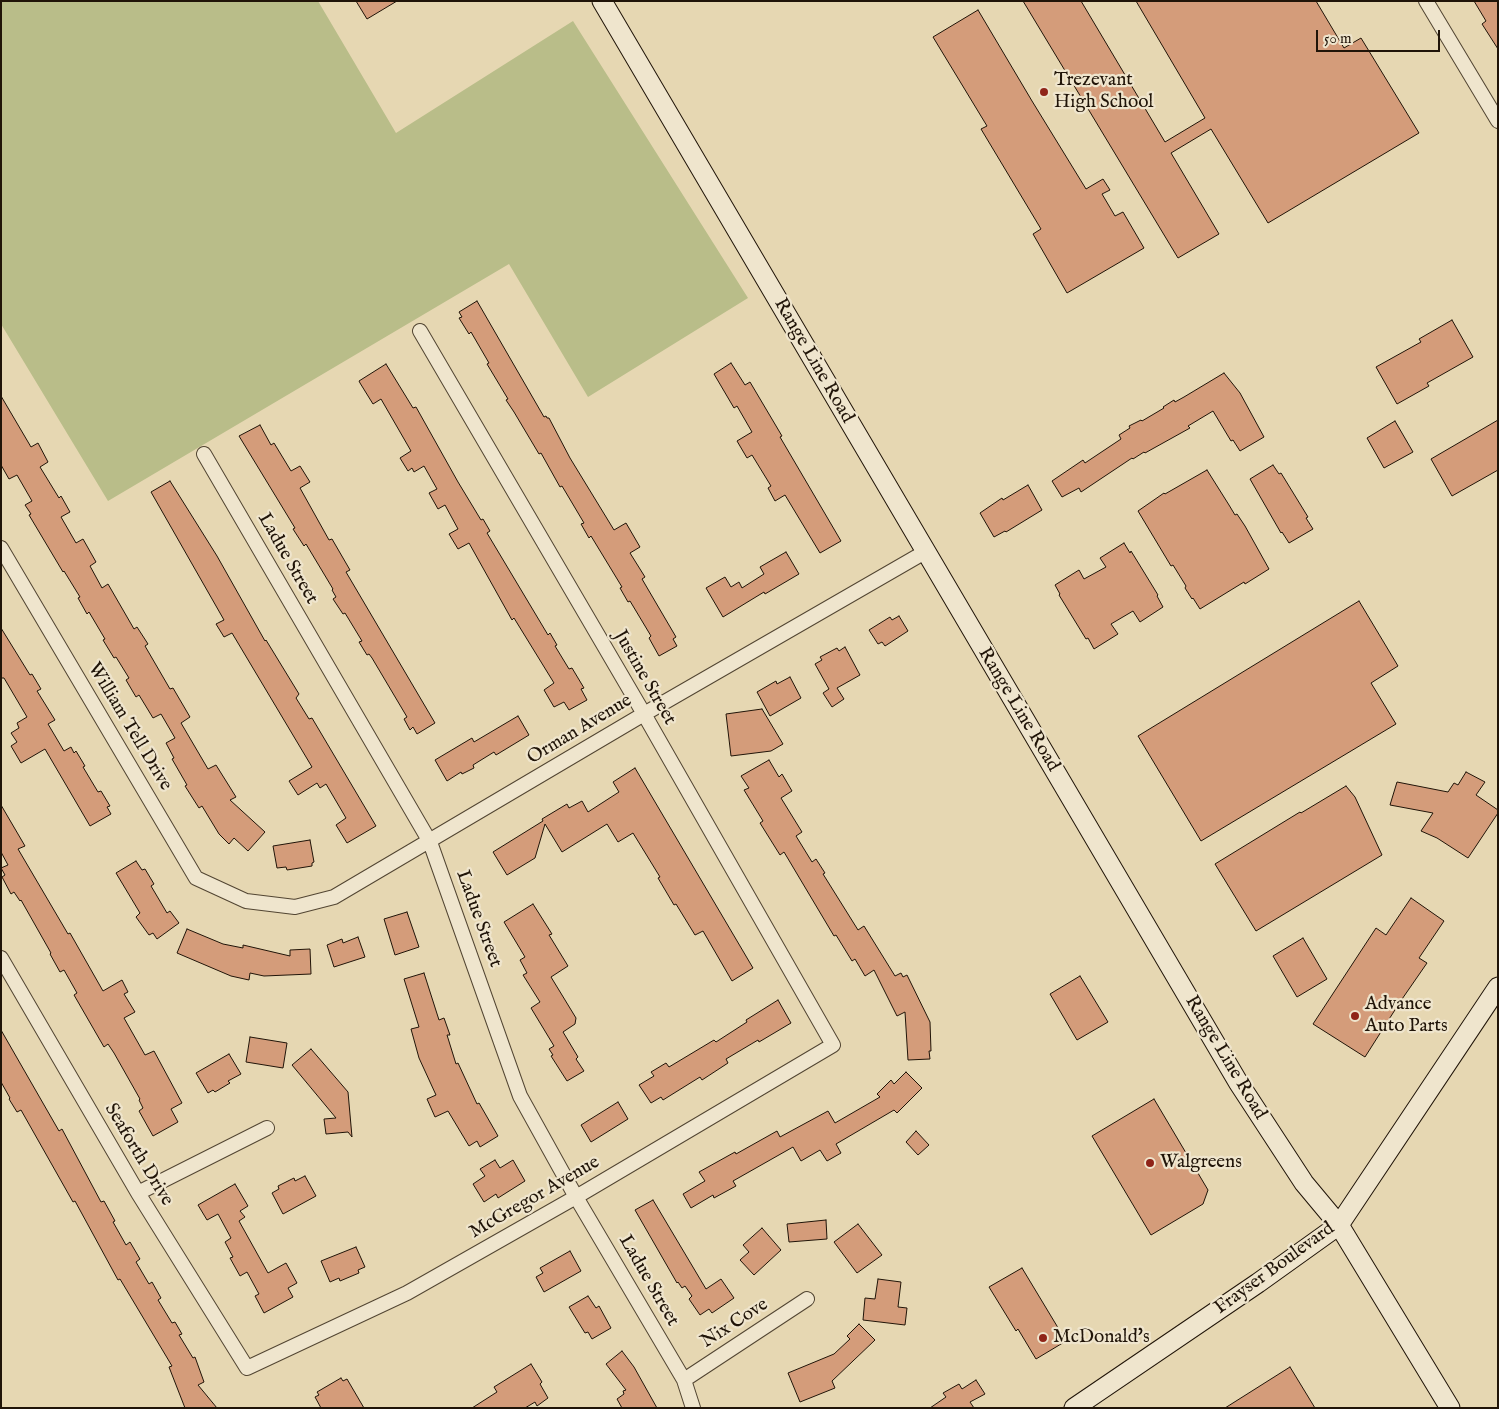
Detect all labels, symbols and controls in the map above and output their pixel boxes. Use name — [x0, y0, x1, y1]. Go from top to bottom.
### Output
scale bar — [1319, 20, 1443, 52]
text: 50 m — [1324, 29, 1352, 48]
place label: Trezevant High School — [1054, 70, 1154, 114]
marker: Trezevant High School — [1038, 86, 1050, 98]
street label: Range Line Road — [768, 295, 858, 427]
street label: Ladue Street — [252, 509, 322, 609]
street label: Justine Street — [608, 627, 680, 729]
street label: Range Line Road — [972, 644, 1064, 776]
street label: William Tell Drive — [82, 659, 176, 795]
street label: Orman Avenue — [524, 690, 636, 770]
street label: Ladue Street — [450, 867, 506, 971]
street label: Range Line Road — [1179, 992, 1271, 1124]
place label: Advance Auto Parts — [1365, 994, 1448, 1038]
marker: Advance Auto Parts — [1349, 1010, 1361, 1022]
street label: Seaforth Drive — [98, 1100, 178, 1210]
street label: McGregor Avenue — [466, 1152, 604, 1244]
place label: Walgreens — [1160, 1152, 1242, 1174]
marker: Walgreens — [1144, 1157, 1156, 1169]
street label: Frayser Boulevard — [1211, 1218, 1339, 1320]
street label: Ladue Street — [613, 1231, 683, 1331]
street label: Nix Cove — [697, 1294, 773, 1354]
place label: McDonald's — [1053, 1327, 1150, 1349]
marker: McDonald's — [1037, 1332, 1049, 1344]

